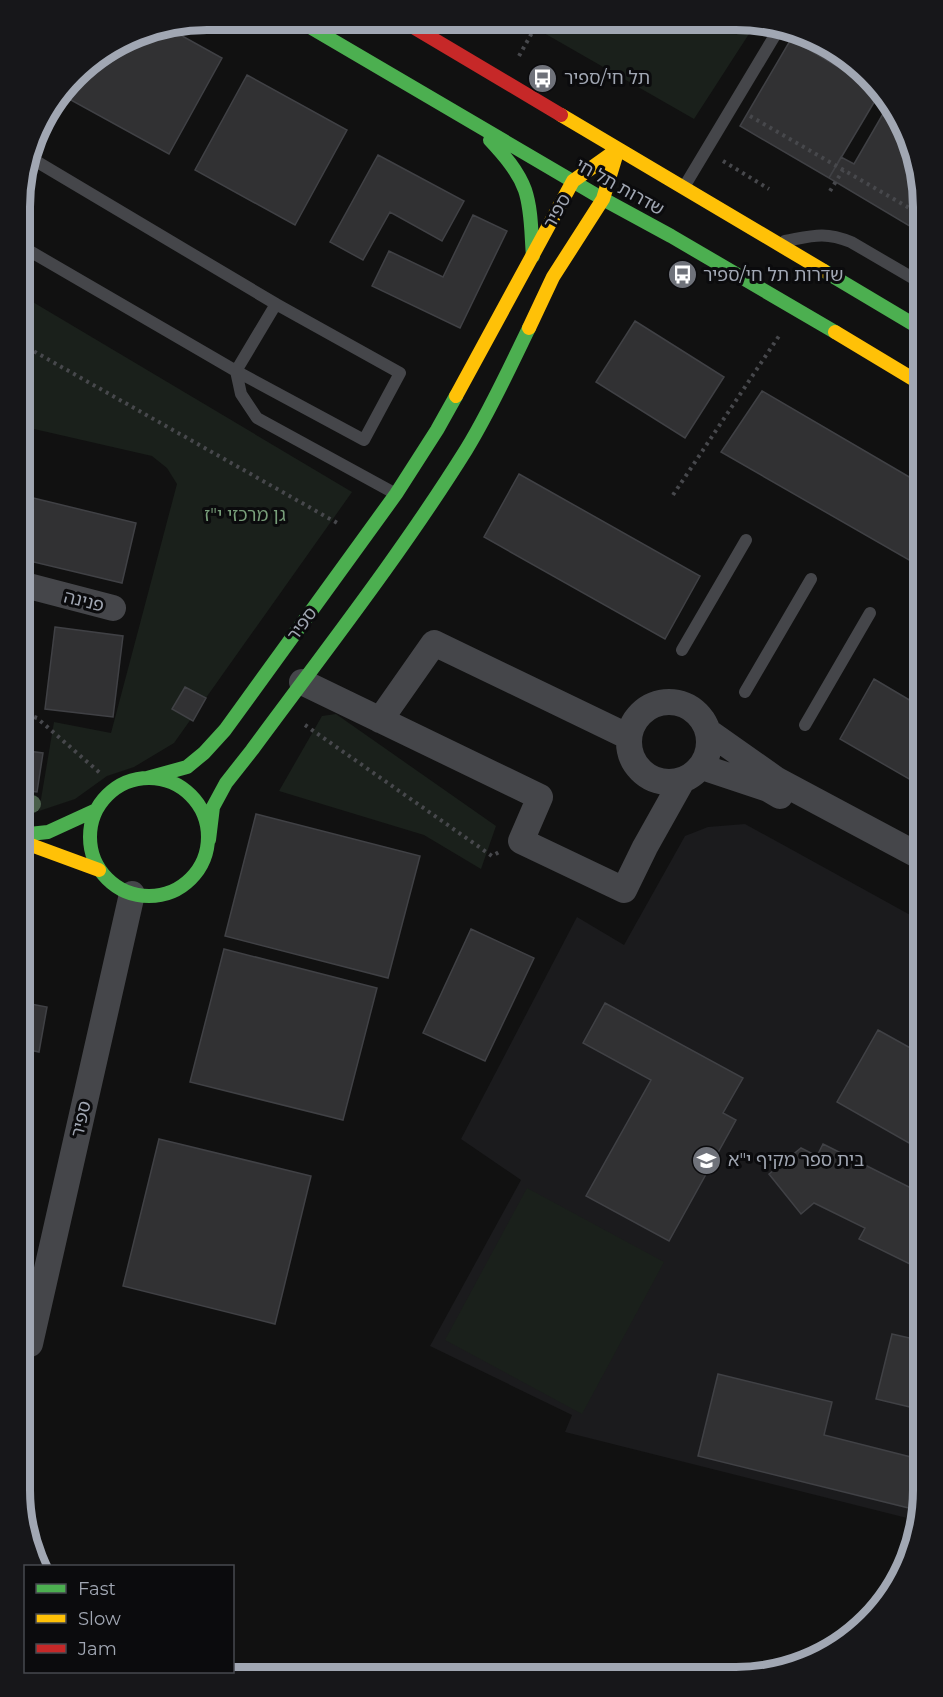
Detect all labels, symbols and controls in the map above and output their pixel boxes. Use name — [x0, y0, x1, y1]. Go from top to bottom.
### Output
bus stop icon: תל חי/ספיר — [527, 62, 559, 94]
place label: תל חי/ספיר — [564, 67, 650, 89]
street label: שדרות תל חי — [572, 154, 668, 220]
street label: ספיר — [539, 190, 575, 232]
bus stop icon: שדרות תל חי/ספיר — [666, 259, 698, 291]
place label: שדרות תל חי/ספיר — [703, 264, 843, 286]
park label: גן מרכזי י"ז — [204, 504, 286, 526]
street label: פנינה — [62, 585, 106, 617]
street label: ספיר — [282, 603, 322, 645]
street label: ספיר — [66, 1099, 96, 1139]
school or university icon: בית ספר מקיף י"א — [691, 1144, 723, 1176]
place label: בית ספר מקיף י"א — [728, 1149, 864, 1171]
legend — [24, 1565, 234, 1673]
text: Fast — [78, 1578, 116, 1600]
text: Slow — [78, 1608, 121, 1630]
text: Jam — [77, 1638, 117, 1660]

